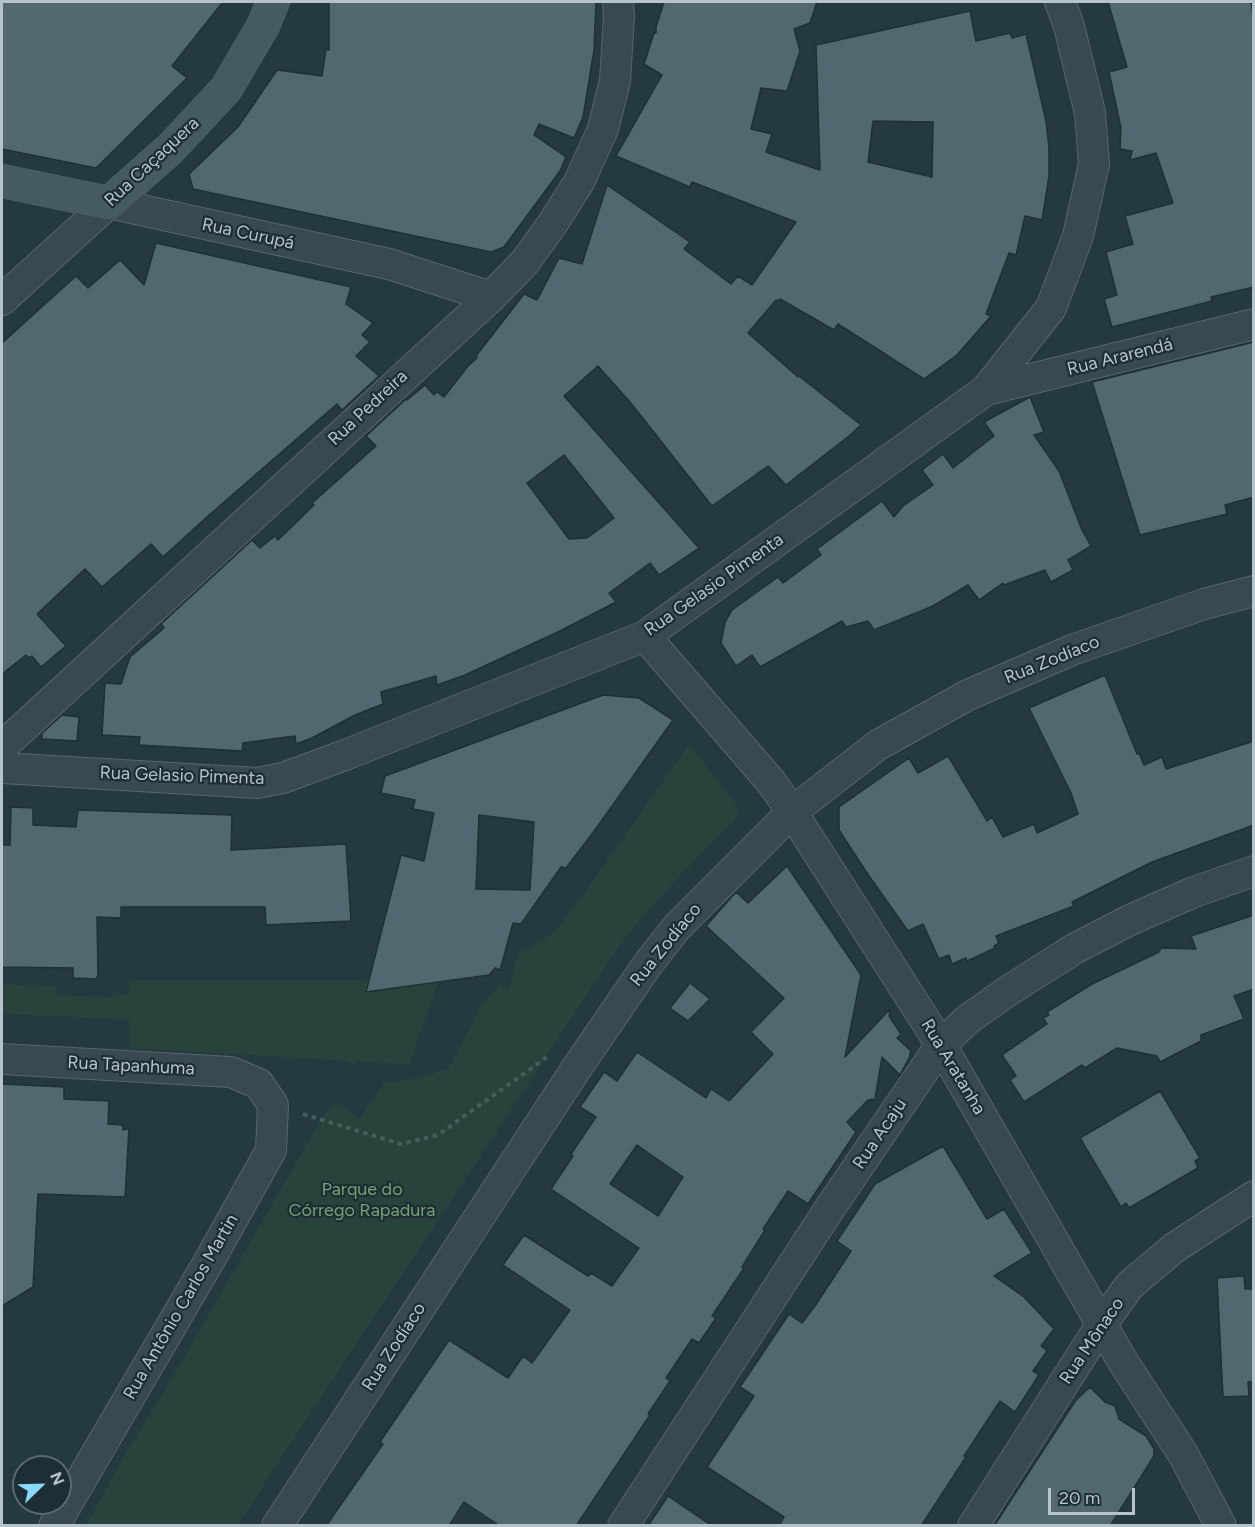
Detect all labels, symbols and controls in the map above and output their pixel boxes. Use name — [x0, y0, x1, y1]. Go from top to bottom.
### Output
street label: Rua Caçaquera — [100, 113, 204, 211]
street label: Rua Curupá — [200, 214, 296, 254]
street label: Rua Ararendá — [1065, 333, 1175, 381]
street label: Rua Pedreira — [324, 366, 412, 450]
street label: Rua Gelasio Pimenta — [640, 529, 788, 641]
street label: Rua Zodíaco — [1001, 631, 1103, 689]
street label: Rua Gelasio Pimenta — [99, 762, 265, 790]
street label: Rua Zodíaco — [626, 899, 706, 991]
street label: Rua Aratanha — [916, 1015, 990, 1119]
street label: Rua Tapanhuma — [67, 1052, 195, 1080]
street label: Rua Acaju — [848, 1094, 912, 1174]
park label: Parque do Córrego Rapadura — [289, 1179, 435, 1222]
street label: Rua Antônio Carlos Martin — [119, 1210, 243, 1404]
street label: Rua Mônaco — [1055, 1294, 1129, 1388]
street label: Rua Zodíaco — [357, 1299, 431, 1395]
north arrow — [12, 1455, 72, 1515]
text: N — [46, 1469, 68, 1488]
scale bar — [1051, 1476, 1138, 1514]
text: 20 m — [1059, 1487, 1100, 1509]

